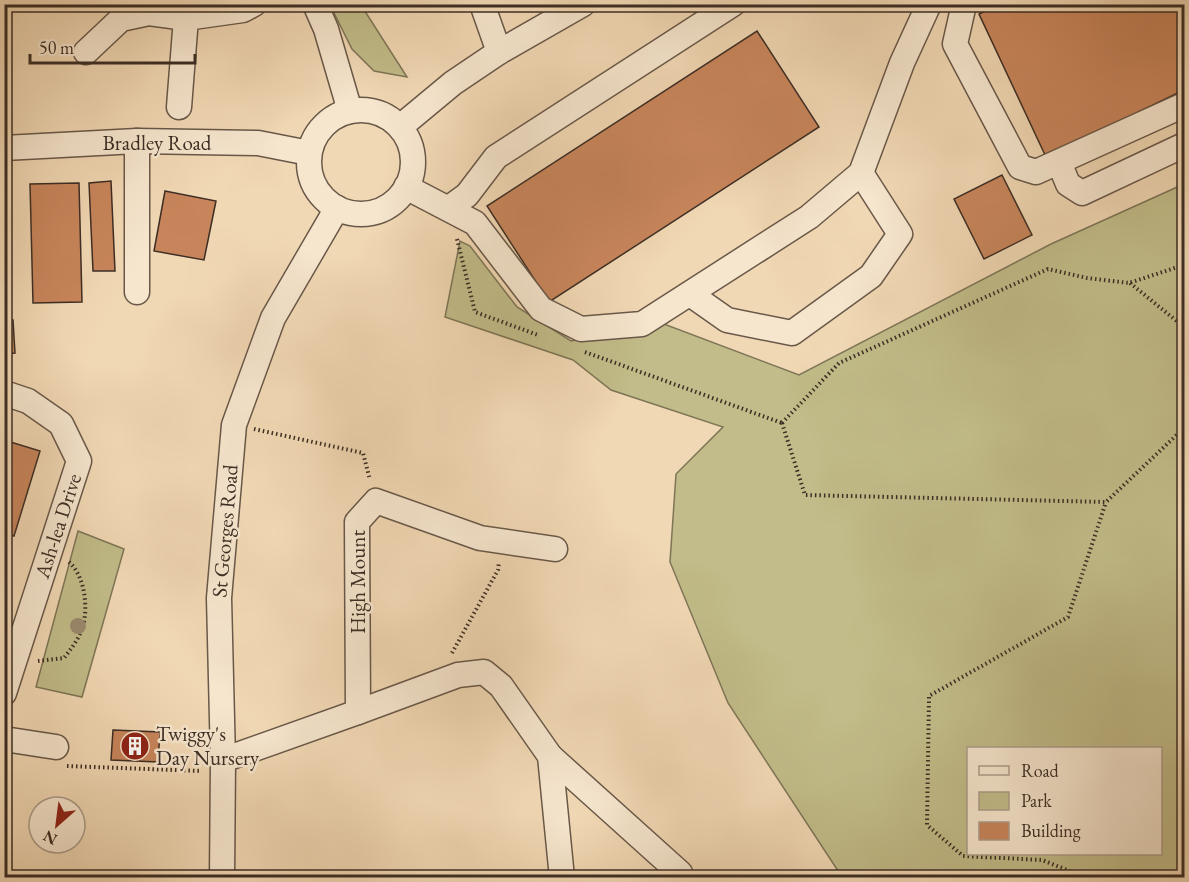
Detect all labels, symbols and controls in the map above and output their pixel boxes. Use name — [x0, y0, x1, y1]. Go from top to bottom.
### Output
scale bar — [30, 27, 195, 65]
text: 50 m — [39, 36, 74, 59]
street label: Bradley Road — [103, 129, 212, 156]
street label: St Georges Road — [205, 463, 244, 599]
street label: Ash-lea Drive — [28, 470, 87, 583]
street label: High Mount — [344, 530, 371, 634]
place label: Twiggy's Day Nursery — [156, 720, 260, 771]
building icon: Twiggy's Day Nursery — [119, 730, 151, 762]
legend — [967, 747, 1162, 855]
text: Road — [1021, 759, 1060, 782]
text: Park — [1021, 789, 1052, 812]
north arrow — [27, 795, 87, 855]
text: Building — [1021, 819, 1081, 842]
text: N — [40, 825, 61, 850]

